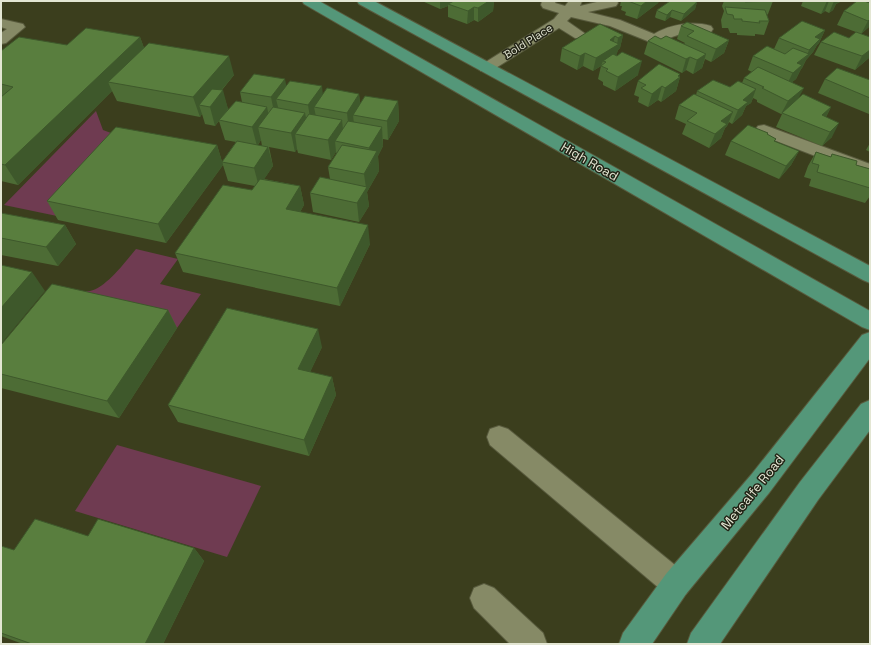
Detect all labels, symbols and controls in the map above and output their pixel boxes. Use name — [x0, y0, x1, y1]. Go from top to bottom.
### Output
street label: Bold Place — [501, 20, 555, 62]
street label: High Road — [558, 138, 621, 185]
street label: Metcalfe Road — [717, 452, 788, 533]

